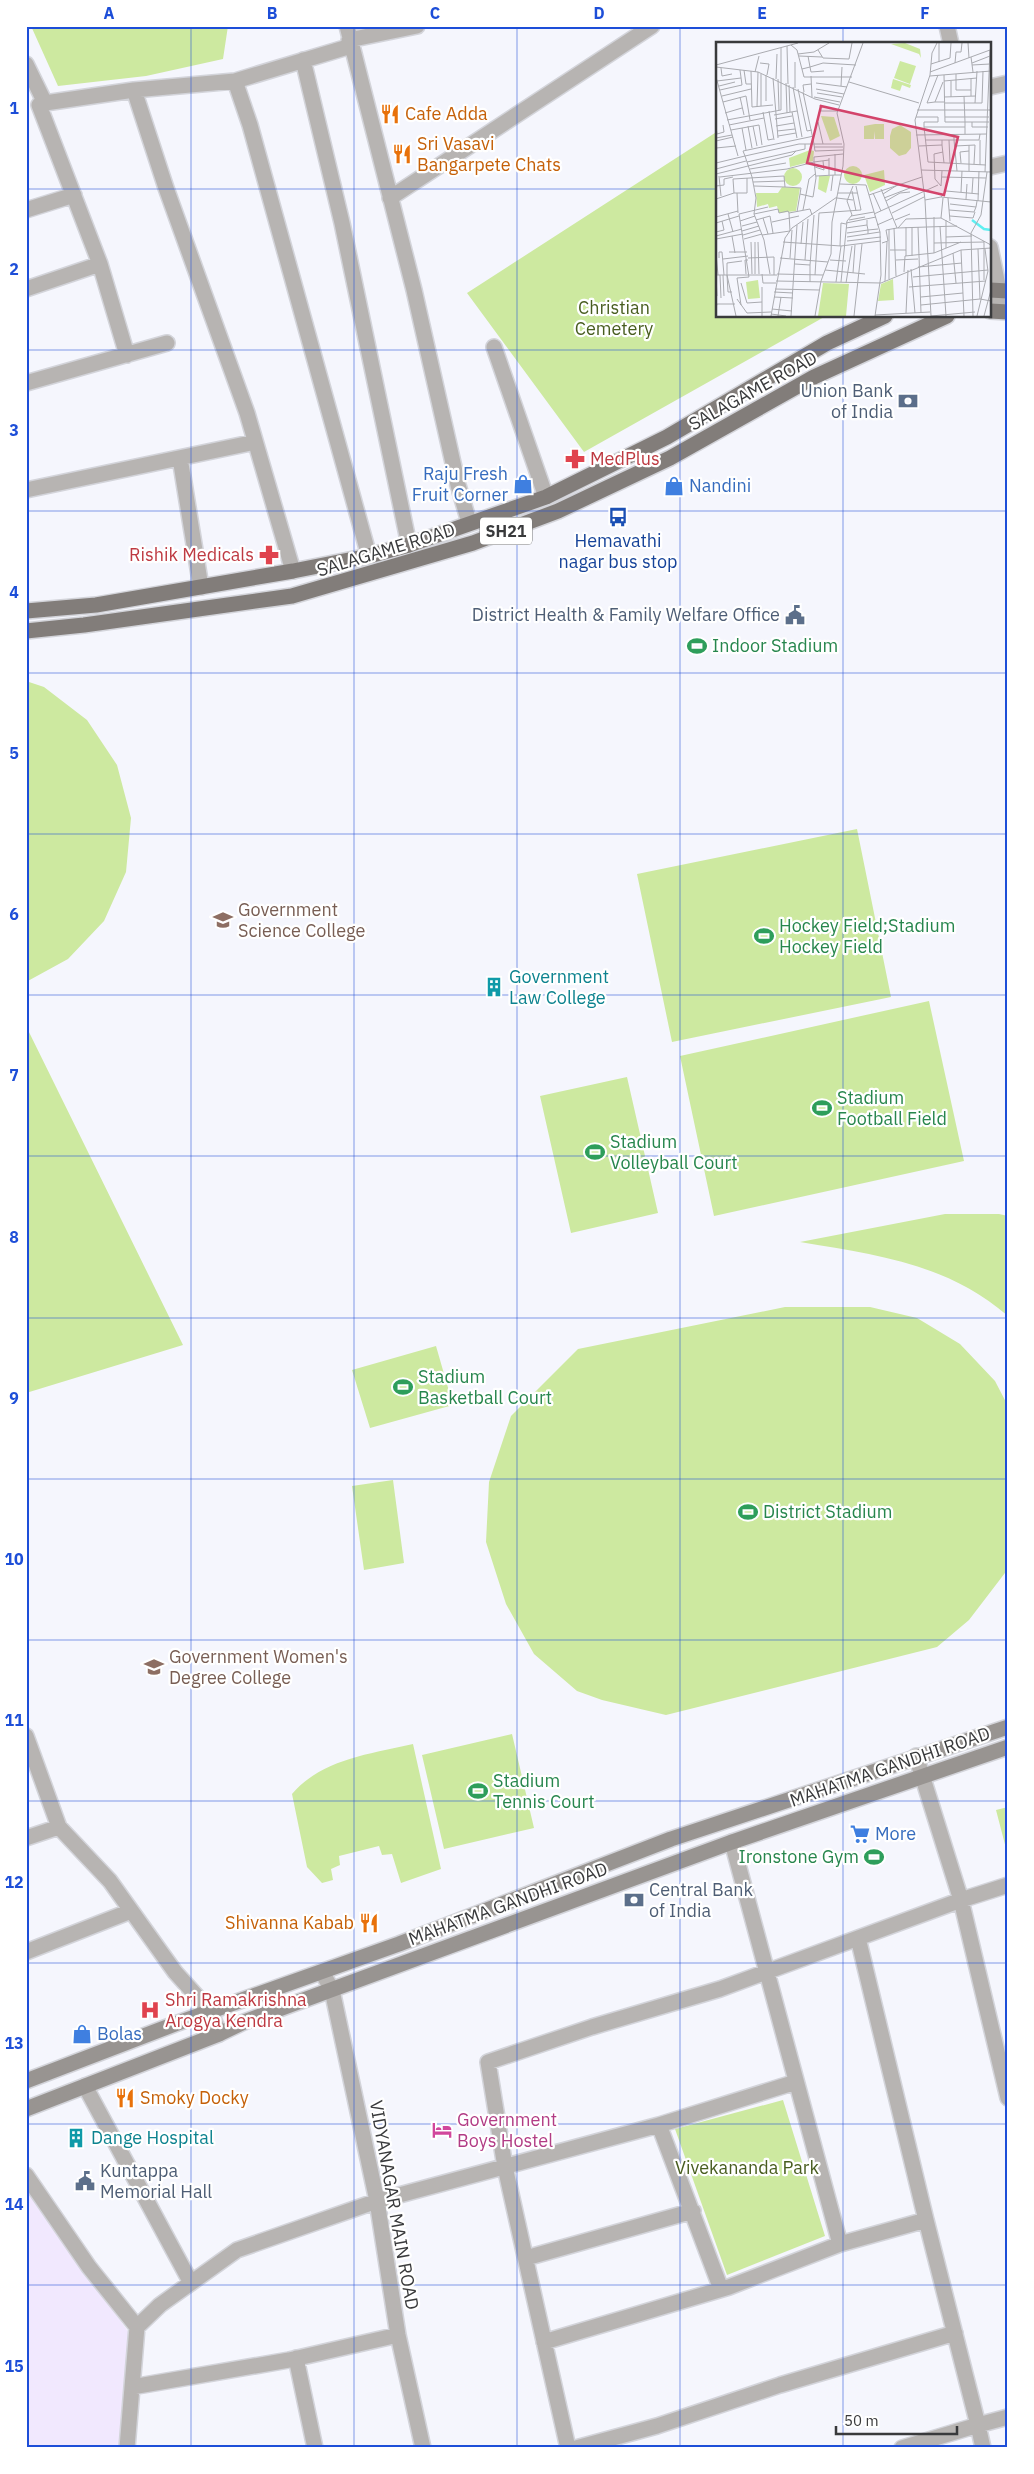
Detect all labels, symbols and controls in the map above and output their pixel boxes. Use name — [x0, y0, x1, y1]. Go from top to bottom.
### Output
text: A — [104, 3, 115, 23]
text: B — [267, 3, 278, 23]
text: C — [430, 3, 440, 23]
text: D — [593, 3, 605, 23]
text: E — [757, 3, 767, 23]
text: F — [920, 3, 930, 23]
inset map — [716, 42, 992, 318]
text: 1 — [9, 98, 19, 118]
place label: Cafe Adda — [405, 102, 488, 125]
restaurant icon: Cafe Adda — [379, 103, 401, 125]
place label: Sri Vasavi Bangarpete Chats — [417, 132, 561, 176]
restaurant icon: Sri Vasavi Bangarpete Chats — [391, 143, 413, 165]
text: 2 — [9, 259, 19, 279]
park label: Christian Cemetery — [575, 296, 653, 340]
street label: SALAGAME ROAD — [684, 346, 821, 435]
place label: Union Bank of India — [800, 379, 894, 423]
bank icon: Union Bank of India — [897, 390, 919, 412]
text: 3 — [9, 420, 19, 440]
place label: MedPlus — [590, 447, 660, 470]
pharmacy icon: MedPlus — [564, 448, 586, 470]
place label: Raju Fresh Fruit Corner — [412, 462, 508, 506]
shop icon: Raju Fresh Fruit Corner — [512, 473, 534, 495]
place label: Nandini — [689, 474, 751, 497]
shop icon: Nandini — [663, 475, 685, 497]
bus stop icon: Hemavathi nagar bus stop — [607, 506, 629, 528]
street label: SALAGAME ROAD — [314, 518, 458, 581]
road number: SH21 — [480, 518, 532, 544]
place label: Hemavathi nagar bus stop — [559, 529, 677, 573]
place label: Rishik Medicals — [129, 543, 254, 566]
pharmacy icon: Rishik Medicals — [258, 544, 280, 566]
text: 4 — [9, 582, 19, 602]
place label: District Health & Family Welfare Office — [472, 603, 780, 626]
public building icon: District Health & Family Welfare Office — [784, 604, 806, 626]
place label: Indoor Stadium — [712, 634, 838, 657]
sports icon: Indoor Stadium — [686, 635, 708, 657]
text: 5 — [9, 743, 19, 763]
place label: Government Science College — [238, 898, 365, 942]
text: 6 — [9, 904, 19, 924]
school or university icon: Government Science College — [212, 909, 234, 931]
place label: Hockey Field;Stadium Hockey Field — [779, 914, 955, 958]
sports icon: Hockey Field;Stadium Hockey Field — [753, 925, 775, 947]
place label: Government Law College — [509, 965, 609, 1009]
building icon: Government Law College — [483, 976, 505, 998]
text: 7 — [9, 1065, 19, 1085]
place label: Stadium Football Field — [837, 1086, 947, 1130]
sports icon: Stadium Football Field — [811, 1097, 833, 1119]
place label: Stadium Volleyball Court — [610, 1130, 737, 1174]
sports icon: Stadium Volleyball Court — [584, 1141, 606, 1163]
text: 8 — [9, 1227, 19, 1247]
place label: Stadium Basketball Court — [418, 1365, 552, 1409]
sports icon: Stadium Basketball Court — [392, 1376, 414, 1398]
text: 9 — [9, 1388, 19, 1408]
place label: District Stadium — [763, 1500, 893, 1523]
sports icon: District Stadium — [737, 1501, 759, 1523]
text: 10 — [4, 1549, 24, 1569]
place label: Government Women's Degree College — [169, 1645, 348, 1689]
school or university icon: Government Women's Degree College — [143, 1656, 165, 1678]
text: 11 — [4, 1710, 24, 1730]
street label: MAHATMA GANDHI ROAD — [787, 1721, 993, 1812]
place label: Stadium Tennis Court — [493, 1769, 594, 1813]
sports icon: Stadium Tennis Court — [467, 1780, 489, 1802]
place label: More — [875, 1822, 916, 1845]
supermarket icon: More — [849, 1823, 871, 1845]
place label: Ironstone Gym — [738, 1845, 859, 1868]
sports icon: Ironstone Gym — [863, 1846, 885, 1868]
street label: MAHATMA GANDHI ROAD — [405, 1857, 611, 1950]
text: 12 — [4, 1872, 24, 1892]
place label: Central Bank of India — [649, 1878, 753, 1922]
bank icon: Central Bank of India — [623, 1889, 645, 1911]
place label: Shivanna Kabab — [225, 1911, 354, 1934]
restaurant icon: Shivanna Kabab — [358, 1912, 380, 1934]
place label: Shri Ramakrishna Arogya Kendra — [165, 1988, 307, 2032]
hospital icon: Shri Ramakrishna Arogya Kendra — [139, 1999, 161, 2021]
place label: Bolas — [97, 2022, 142, 2045]
shop icon: Bolas — [71, 2023, 93, 2045]
text: 13 — [4, 2033, 24, 2053]
place label: Smoky Docky — [140, 2086, 249, 2109]
restaurant icon: Smoky Docky — [114, 2087, 136, 2109]
street label: VIDYANAGAR MAIN ROAD — [365, 2098, 424, 2312]
place label: Government Boys Hostel — [457, 2108, 557, 2152]
hotel icon: Government Boys Hostel — [431, 2119, 453, 2141]
place label: Dange Hospital — [91, 2126, 214, 2149]
building icon: Dange Hospital — [65, 2127, 87, 2149]
park label: Vivekananda Park — [675, 2156, 819, 2179]
place label: Kuntappa Memorial Hall — [100, 2159, 212, 2203]
public building icon: Kuntappa Memorial Hall — [74, 2170, 96, 2192]
text: 14 — [4, 2194, 24, 2214]
text: 15 — [4, 2356, 24, 2376]
scale bar — [836, 2404, 958, 2436]
text: 50 m — [844, 2411, 879, 2430]

